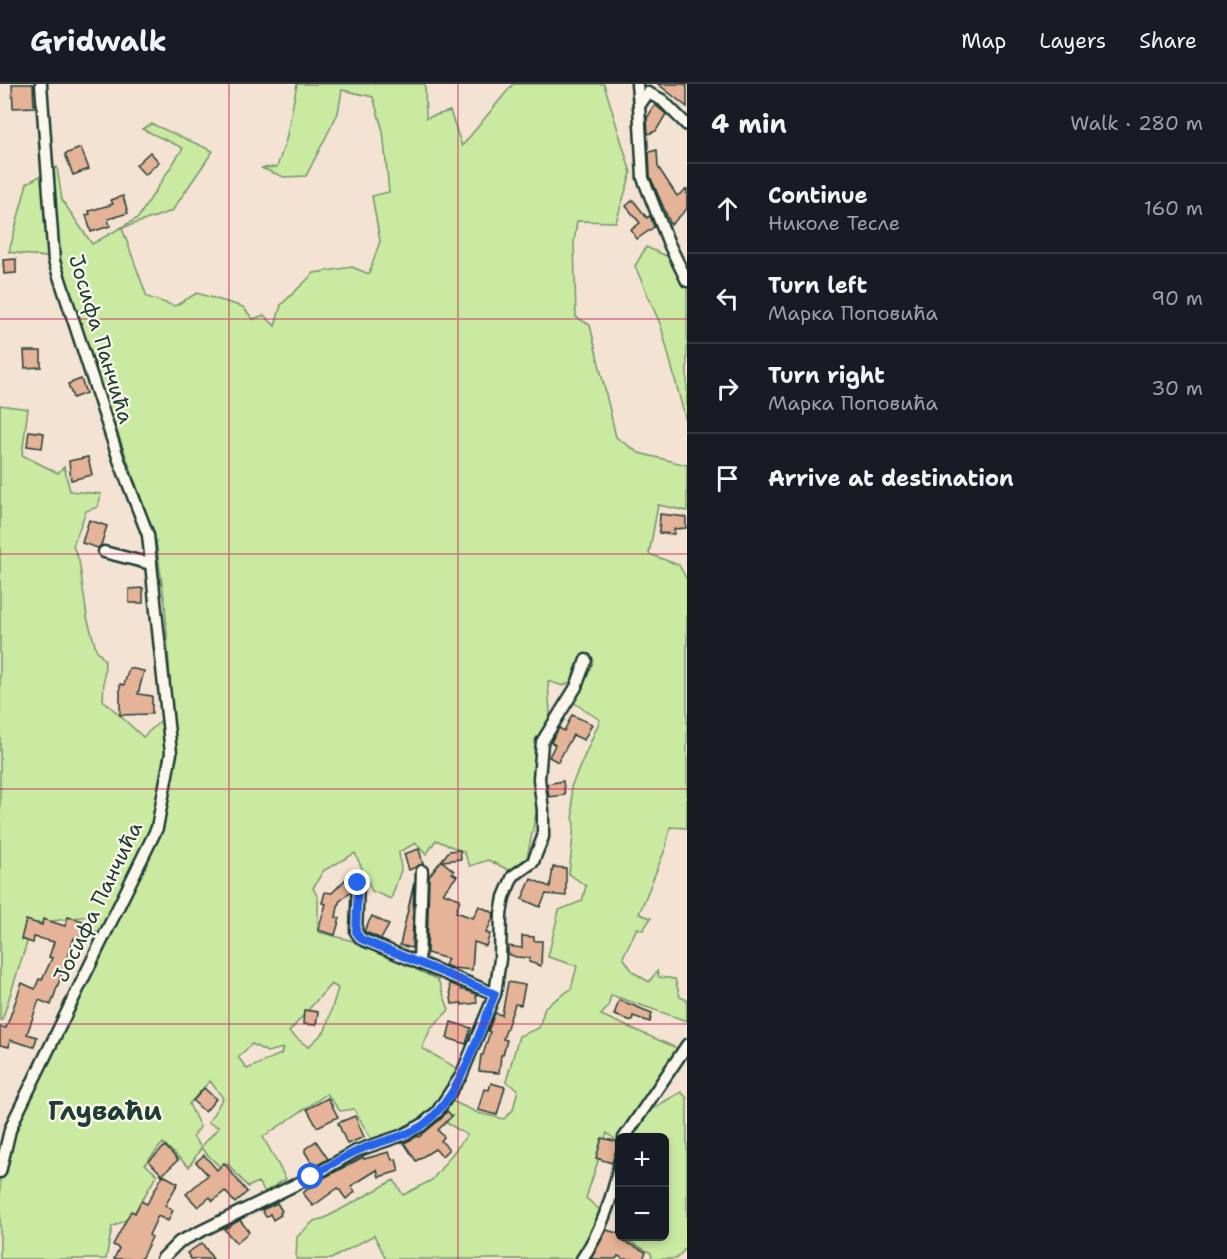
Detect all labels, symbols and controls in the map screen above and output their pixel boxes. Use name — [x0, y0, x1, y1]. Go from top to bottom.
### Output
text: Gridwalk — [30, 22, 167, 60]
text: Map — [961, 27, 1006, 55]
text: Layers — [1039, 27, 1106, 55]
text: Share — [1139, 27, 1197, 55]
text: 4 min — [711, 106, 787, 141]
text: Walk · 280 m — [1070, 110, 1203, 136]
text: Continue — [768, 181, 868, 210]
icon: ahead — [711, 192, 744, 225]
text: 160 m — [1144, 195, 1203, 221]
text: Николе Тесле — [768, 210, 900, 236]
street label: Јосифа Панчића — [62, 251, 140, 427]
text: Turn left — [768, 271, 867, 300]
icon: left — [711, 282, 744, 315]
text: 90 m — [1151, 285, 1203, 311]
text: Марка Поповића — [768, 300, 938, 326]
text: Turn right — [768, 361, 885, 390]
icon: right — [711, 372, 744, 405]
text: 30 m — [1151, 375, 1203, 401]
text: Марка Поповића — [768, 390, 938, 416]
icon: arrive — [711, 462, 744, 495]
text: Arrive at destination — [768, 464, 1014, 493]
street label: Јосифа Панчића — [47, 817, 149, 987]
route end — [344, 869, 370, 895]
district label: Глуваћи — [48, 1092, 162, 1129]
map controls — [615, 1133, 669, 1241]
button: + — [615, 1133, 669, 1187]
route start — [297, 1163, 323, 1189]
button: − — [615, 1187, 669, 1241]

